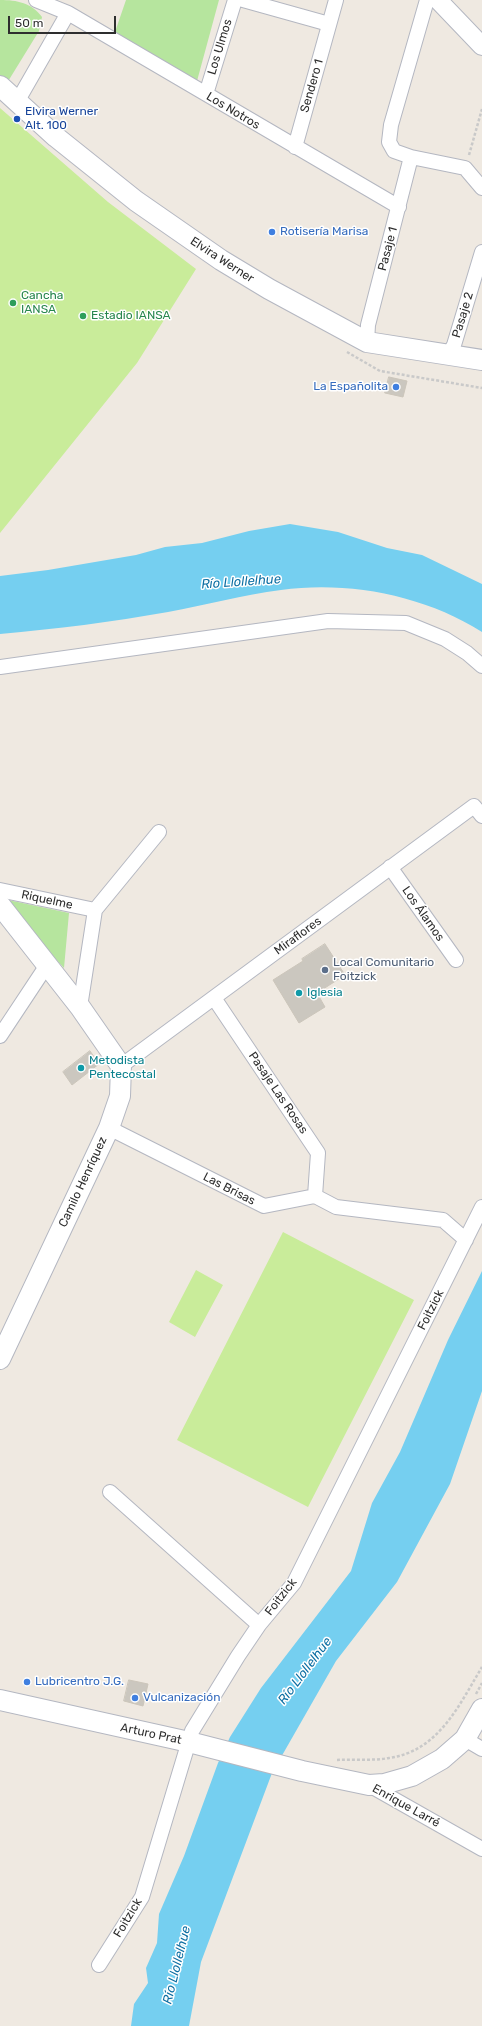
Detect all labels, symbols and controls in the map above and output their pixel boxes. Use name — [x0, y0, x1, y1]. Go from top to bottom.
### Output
scale bar — [10, 8, 118, 34]
text: 50 m — [15, 16, 43, 30]
street label: Los Ulmos — [205, 17, 235, 77]
street label: Sendero 1 — [298, 58, 326, 114]
street label: Los Notros — [204, 89, 262, 133]
place label: Elvira Werner Alt. 100 — [25, 105, 98, 133]
marker: Elvira Werner Alt. 100 — [12, 114, 22, 124]
place label: Rotisería Marisa — [280, 225, 368, 239]
street label: Pasaje 1 — [375, 225, 401, 273]
marker: Rotisería Marisa — [267, 227, 277, 237]
street label: Elvira Werner — [187, 234, 257, 286]
place label: Cancha IANSA — [21, 289, 63, 317]
street label: Pasaje 2 — [449, 291, 477, 339]
marker: Cancha IANSA — [8, 298, 18, 308]
place label: Estadio IANSA — [91, 309, 171, 323]
marker: Estadio IANSA — [78, 311, 88, 321]
place label: La Españolita — [313, 380, 388, 394]
marker: La Españolita — [391, 382, 401, 392]
water label: Río Llollelhue — [201, 571, 281, 593]
street label: Los Álamos — [399, 884, 447, 944]
street label: Riquelme — [20, 888, 74, 912]
street label: Miraflores — [272, 914, 324, 958]
place label: Local Comunitario Foitzick — [333, 956, 434, 984]
marker: Local Comunitario Foitzick — [320, 965, 330, 975]
place label: Iglesia — [307, 986, 343, 1000]
marker: Iglesia — [294, 988, 304, 998]
street label: Pasaje Las Rosas — [245, 1049, 311, 1137]
place label: Metodista Pentecostal — [89, 1054, 156, 1082]
marker: Metodista Pentecostal — [76, 1063, 86, 1073]
street label: Camilo Henríquez — [56, 1134, 110, 1230]
street label: Las Brisas — [200, 1170, 258, 1208]
street label: Foitzick — [415, 1287, 447, 1333]
street label: Foitzick — [262, 1576, 300, 1618]
water label: Río Llollelhue — [275, 1634, 335, 1708]
place label: Lubricentro J.G. — [35, 1675, 124, 1689]
marker: Lubricentro J.G. — [22, 1677, 32, 1687]
place label: Vulcanización — [143, 1691, 220, 1705]
marker: Vulcanización — [130, 1693, 140, 1703]
street label: Arturo Prat — [119, 1720, 183, 1748]
street label: Enrique Larré — [370, 1781, 442, 1831]
street label: Foitzick — [111, 1896, 145, 1940]
water label: Río Llollelhue — [160, 1924, 194, 2006]

